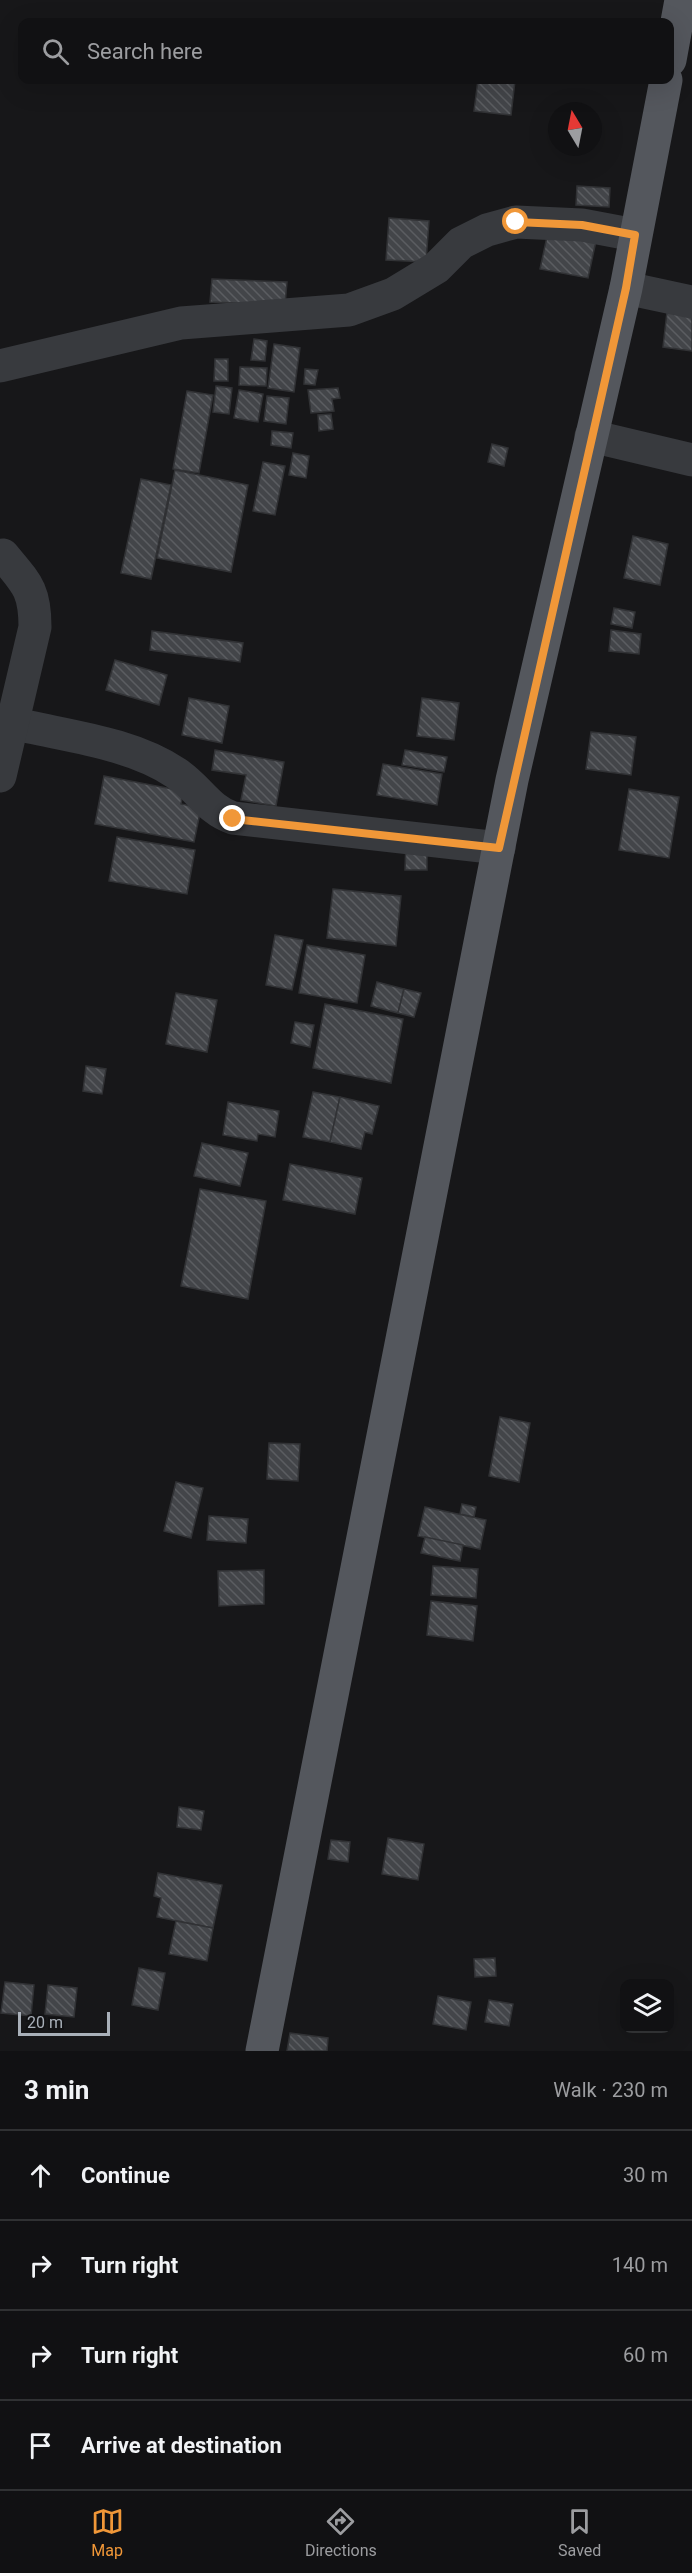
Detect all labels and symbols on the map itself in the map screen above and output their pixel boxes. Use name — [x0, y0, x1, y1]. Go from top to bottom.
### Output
north arrow — [548, 102, 602, 156]
route start — [502, 208, 528, 234]
route end — [219, 805, 245, 831]
scale bar — [18, 2009, 110, 2036]

